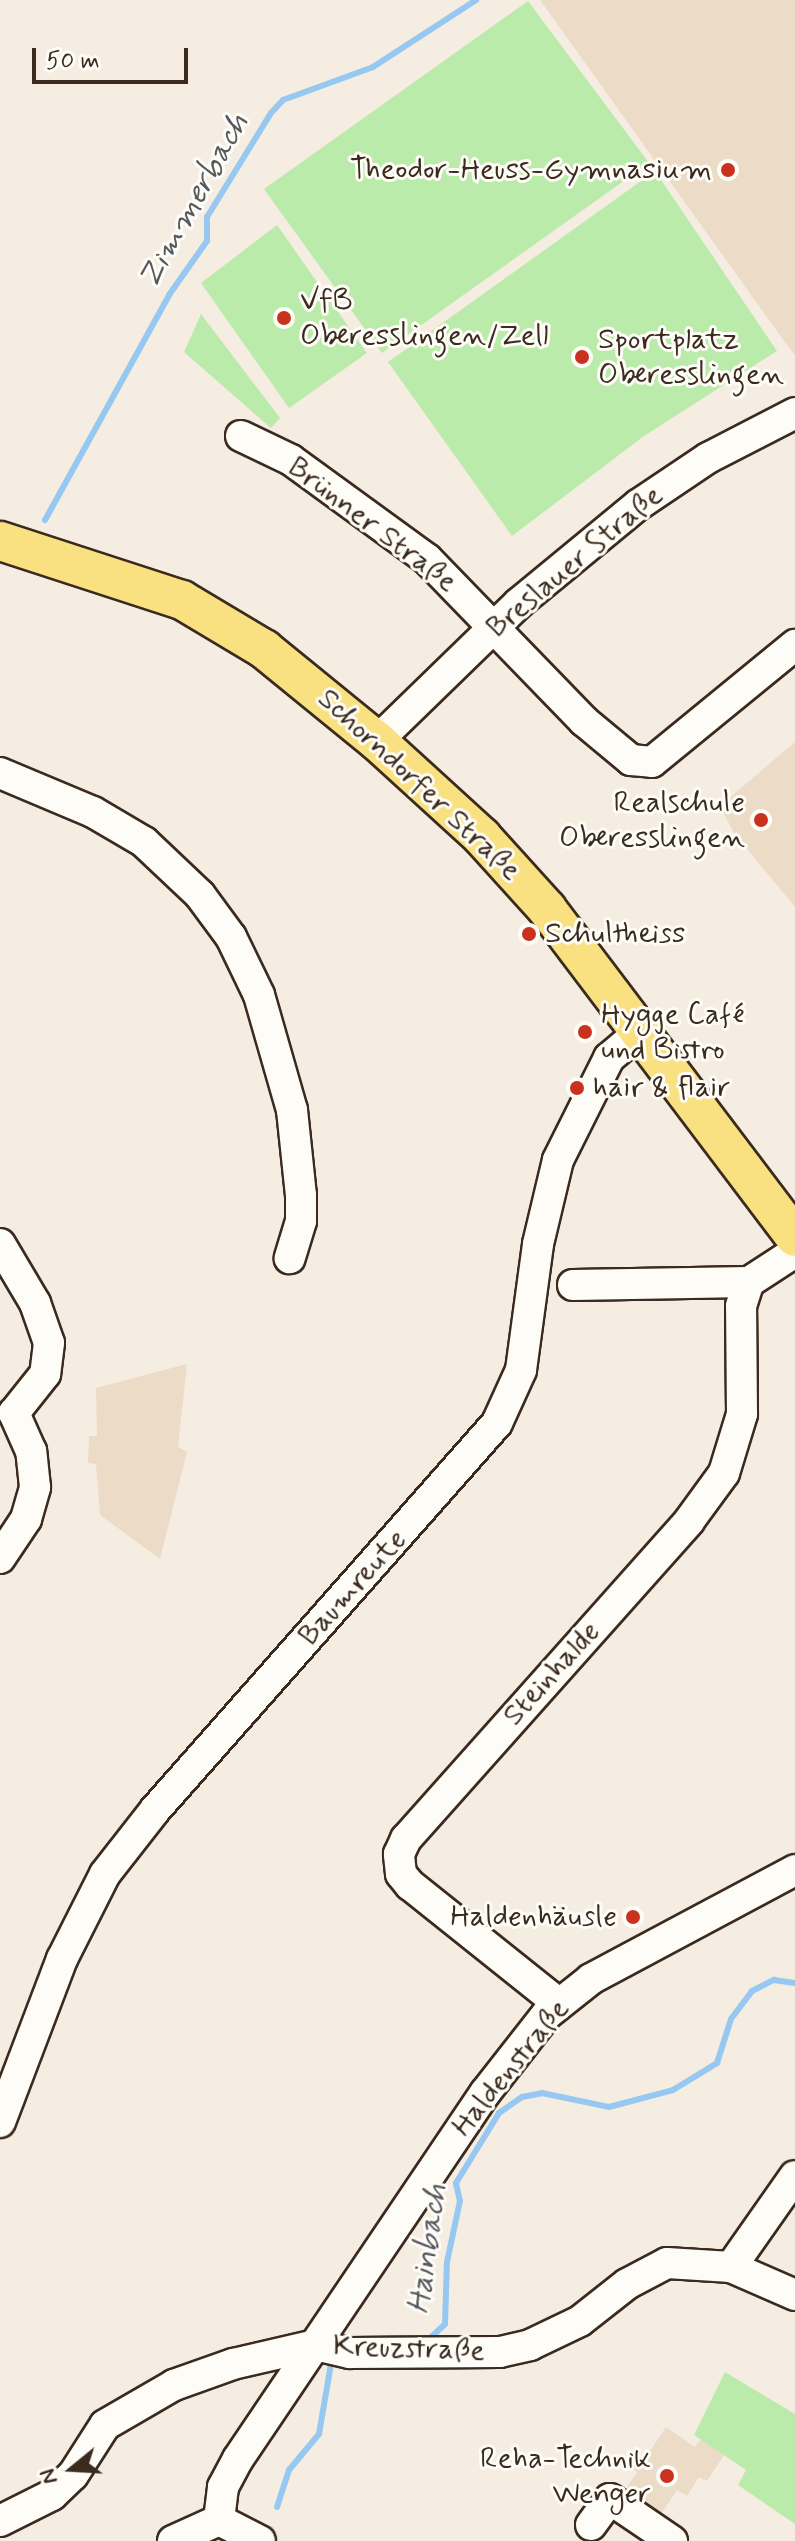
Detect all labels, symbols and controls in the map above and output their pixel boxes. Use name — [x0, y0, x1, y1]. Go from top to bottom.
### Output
scale bar — [36, 32, 192, 82]
text: 50 m — [46, 46, 100, 77]
water label: Zimmerbach — [130, 107, 258, 295]
place label: Theodor-Heuss-Gymnasium — [350, 152, 712, 188]
marker: Theodor-Heuss-Gymnasium — [719, 161, 737, 179]
place label: VfB Oberesslingen/Zell — [300, 283, 549, 354]
marker: VfB Oberesslingen/Zell — [275, 309, 293, 327]
place label: Sportplatz Oberesslingen — [598, 322, 784, 392]
marker: Sportplatz Oberesslingen — [573, 348, 591, 366]
street label: Brünner Straße — [280, 450, 464, 600]
street label: Breslauer Straße — [480, 478, 670, 646]
street label: Schorndorfer Straße — [310, 681, 528, 889]
place label: Realschule Oberesslingen — [559, 785, 745, 856]
marker: Realschule Oberesslingen — [752, 811, 770, 829]
place label: Schultheiss — [545, 916, 685, 952]
marker: Schultheiss — [520, 925, 538, 943]
place label: Hygge Café und Bistro — [601, 997, 751, 1068]
marker: Hygge Café und Bistro — [576, 1023, 594, 1041]
place label: hair & flair — [593, 1070, 730, 1106]
marker: hair & flair — [568, 1079, 586, 1097]
street label: Baumreute — [291, 1522, 415, 1654]
street label: Steinhalde — [496, 1614, 608, 1734]
place label: Haldenhäusle — [450, 1899, 617, 1935]
marker: Haldenhäusle — [624, 1908, 642, 1926]
street label: Haldenstraße — [445, 1992, 577, 2144]
water label: Hainbach — [400, 2182, 456, 2316]
street label: Kreuzstraße — [332, 2328, 486, 2370]
north arrow — [32, 2429, 112, 2509]
place label: Reha-Technik Wenger — [480, 2441, 651, 2512]
text: N — [34, 2465, 65, 2488]
marker: Reha-Technik Wenger — [658, 2467, 676, 2485]

